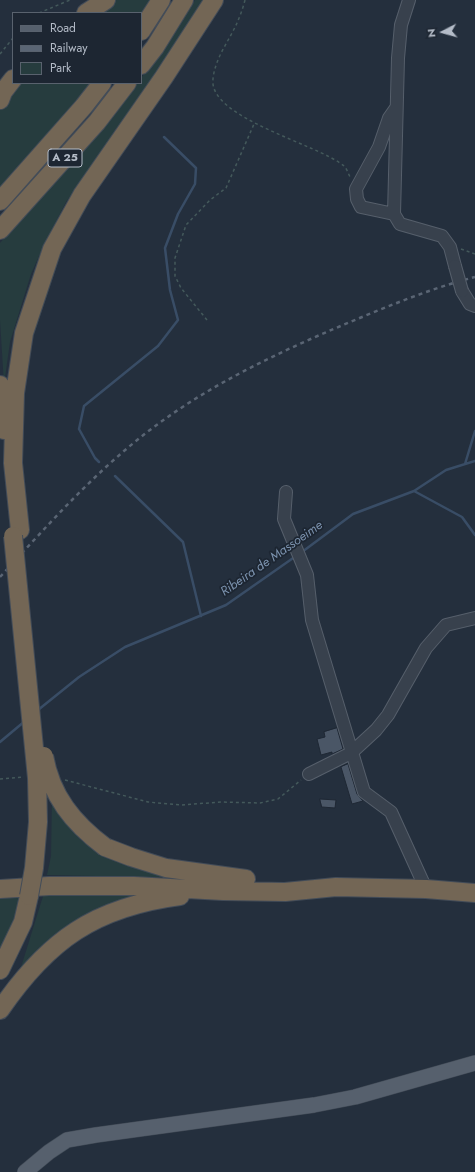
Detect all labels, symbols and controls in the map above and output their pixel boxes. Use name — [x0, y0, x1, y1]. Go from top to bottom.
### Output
legend — [12, 12, 142, 84]
north arrow — [423, 12, 463, 52]
text: Road — [50, 19, 76, 37]
text: N — [423, 28, 439, 38]
text: Railway — [50, 39, 88, 57]
text: Park — [50, 59, 71, 77]
road number: A 25 — [48, 149, 82, 167]
water label: Ribeira de Massoeime — [218, 518, 326, 600]

